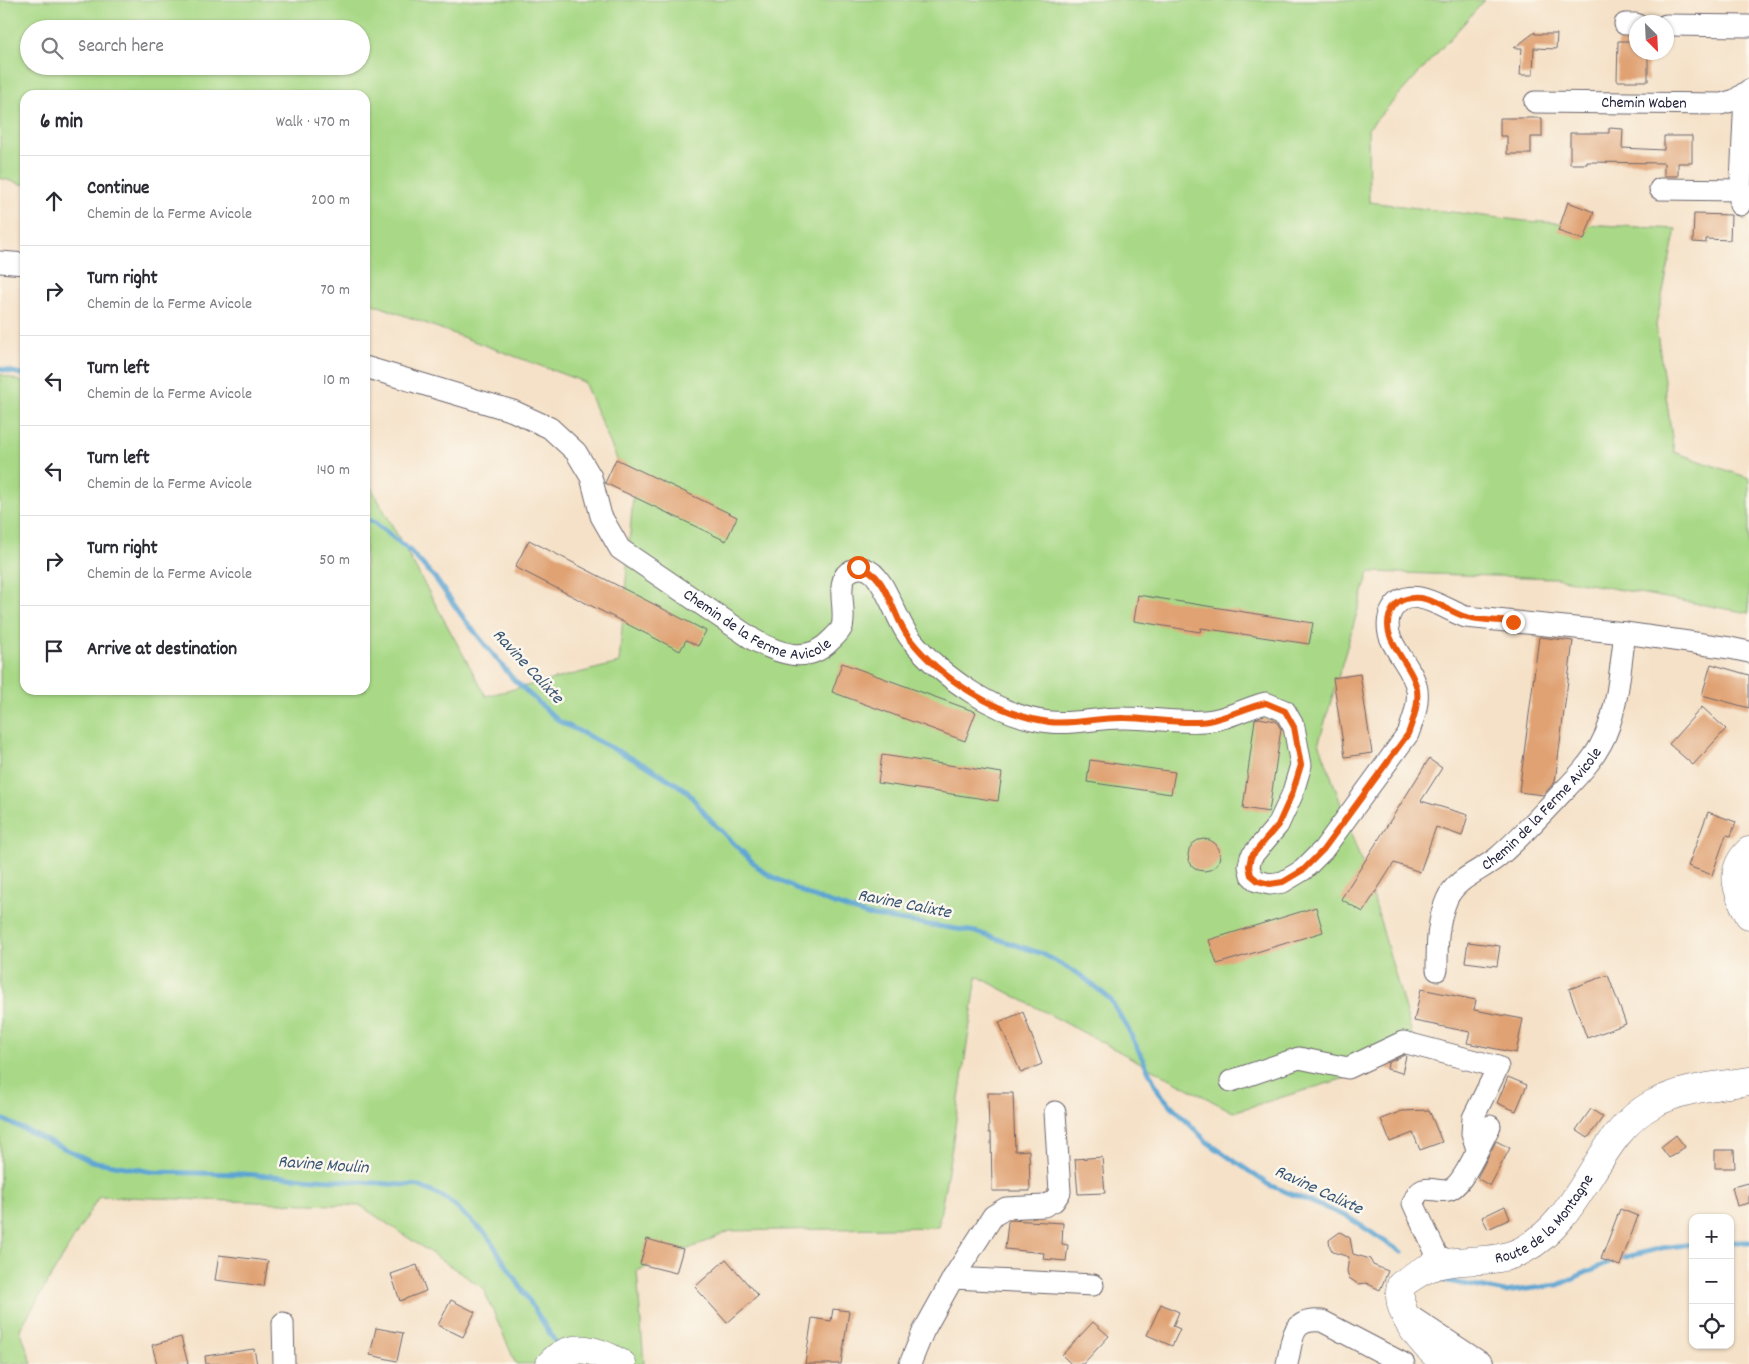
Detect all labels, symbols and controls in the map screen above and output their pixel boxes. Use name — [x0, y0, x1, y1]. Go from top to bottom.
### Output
north arrow — [1629, 15, 1674, 60]
search box — [20, 20, 370, 75]
icon: search — [38, 34, 66, 62]
text: Search here — [78, 34, 164, 61]
street label: Chemin Waben — [1601, 91, 1687, 115]
text: 6 min — [40, 108, 83, 138]
text: Walk · 470 m — [276, 111, 350, 134]
text: Continue — [87, 176, 149, 203]
icon: ahead — [40, 187, 68, 215]
text: 200 m — [311, 189, 350, 212]
text: Chemin de la Ferme Avicole — [87, 203, 252, 226]
text: Turn right — [87, 266, 158, 293]
icon: right — [40, 277, 68, 305]
text: 70 m — [320, 279, 350, 302]
text: Chemin de la Ferme Avicole — [87, 293, 252, 316]
text: Turn left — [87, 356, 150, 383]
icon: left — [40, 367, 68, 395]
text: 10 m — [323, 369, 350, 392]
text: Chemin de la Ferme Avicole — [87, 383, 252, 406]
text: Turn left — [87, 446, 150, 473]
icon: left — [40, 457, 68, 485]
text: 140 m — [316, 459, 350, 482]
text: Chemin de la Ferme Avicole — [87, 473, 252, 496]
text: Turn right — [87, 536, 158, 563]
icon: right — [40, 547, 68, 575]
text: 50 m — [319, 549, 350, 572]
route start — [847, 556, 870, 579]
text: Chemin de la Ferme Avicole — [87, 563, 252, 586]
street label: Chemin de la Ferme Avicole — [678, 584, 837, 666]
route end — [1502, 611, 1525, 634]
water label: Ravine Calixte — [486, 624, 569, 711]
icon: arrive — [40, 637, 68, 665]
text: Arrive at destination — [87, 637, 237, 664]
street label: Chemin de la Ferme Avicole — [1477, 743, 1608, 877]
water label: Ravine Calixte — [855, 884, 954, 926]
water label: Ravine Moulin — [277, 1150, 370, 1182]
water label: Ravine Calixte — [1270, 1160, 1367, 1223]
street label: Route de la Montagne — [1493, 1170, 1600, 1270]
map controls — [1689, 1214, 1734, 1349]
button: + — [1689, 1214, 1734, 1259]
button: − — [1689, 1259, 1734, 1304]
button: locate — [1689, 1304, 1734, 1349]

